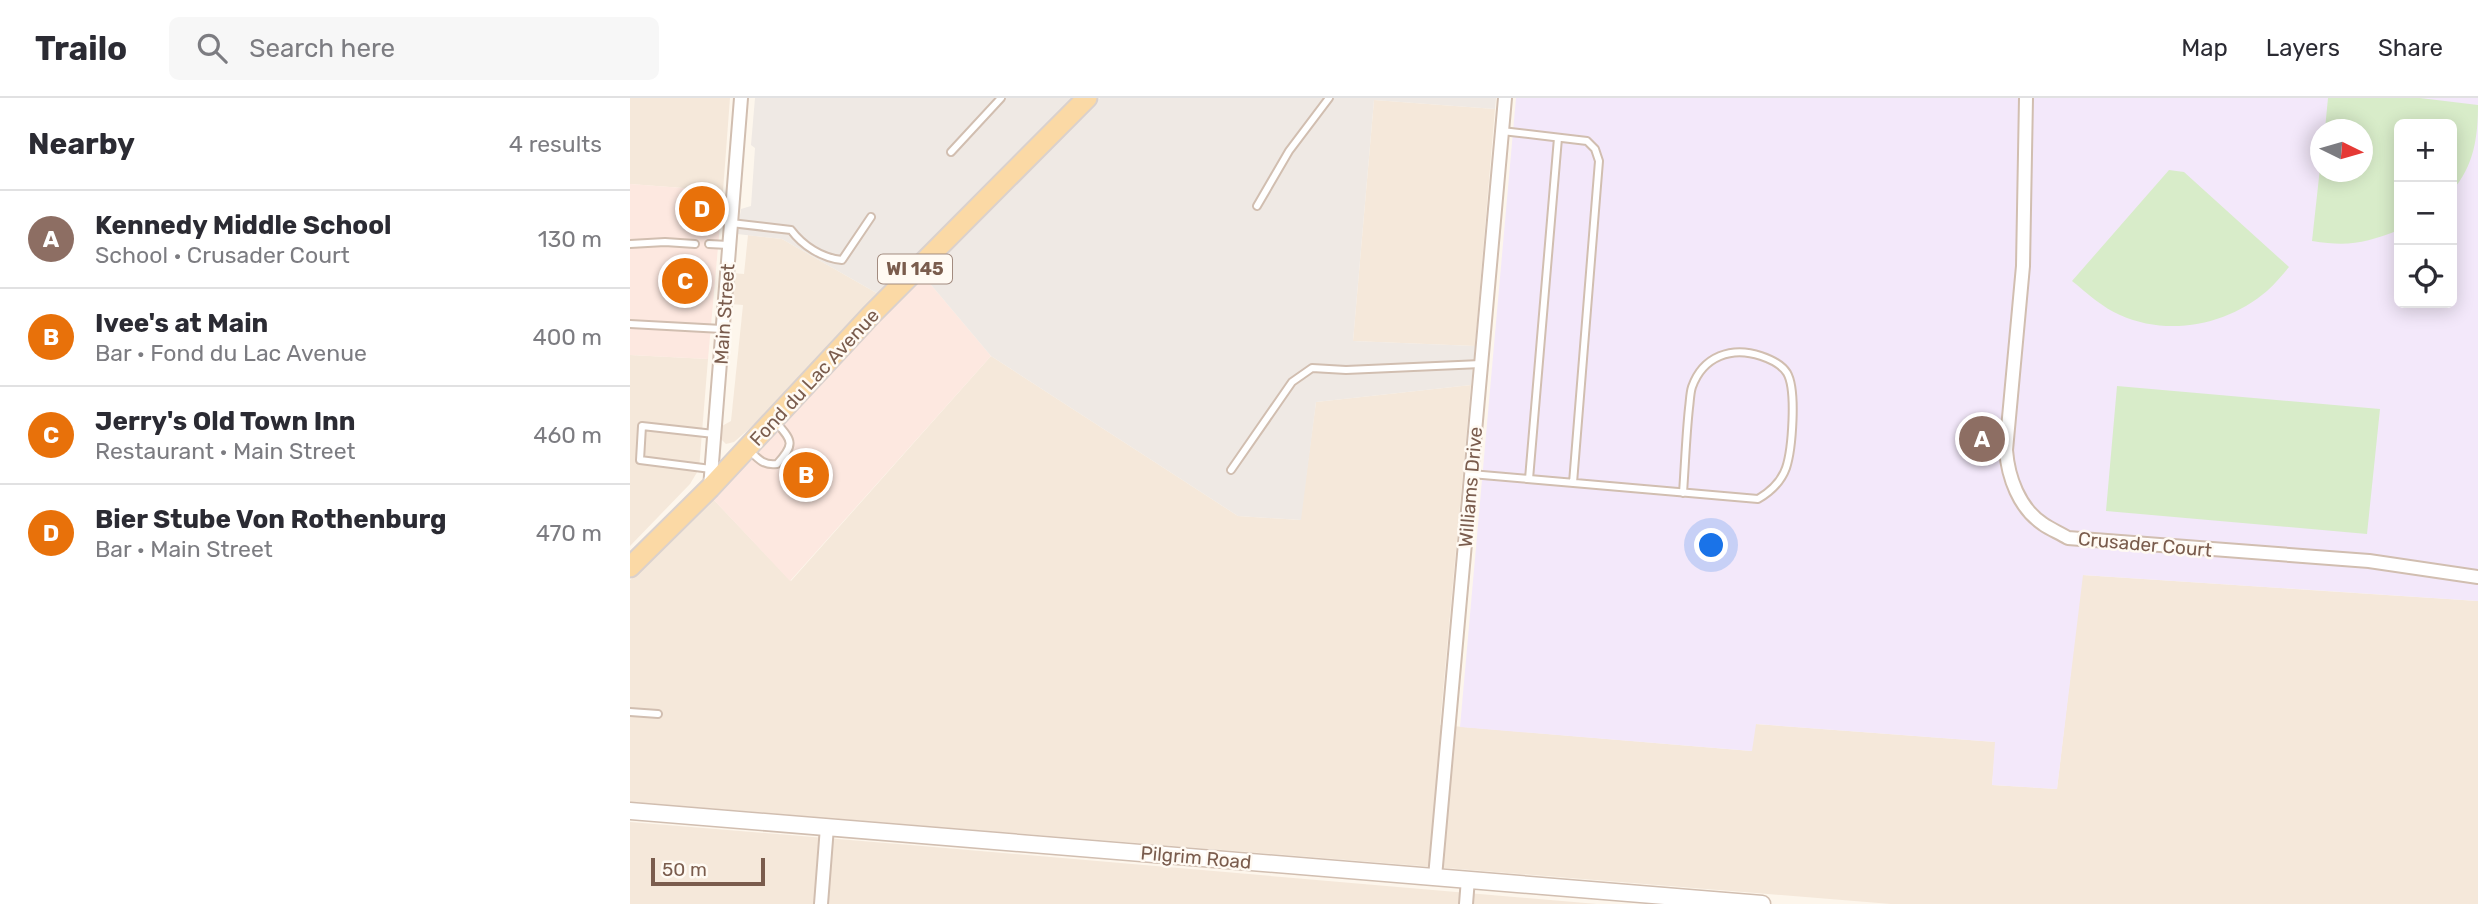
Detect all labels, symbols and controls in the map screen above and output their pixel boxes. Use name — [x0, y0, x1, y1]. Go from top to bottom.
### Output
search box — [169, 17, 659, 80]
text: Trailo — [35, 29, 127, 68]
icon: search — [193, 29, 231, 67]
text: Search here — [249, 33, 395, 64]
text: Map — [2181, 34, 2228, 62]
text: Layers — [2266, 34, 2340, 62]
text: Share — [2378, 34, 2443, 62]
north arrow — [2310, 119, 2373, 182]
map controls — [2394, 119, 2457, 308]
button: + — [2394, 119, 2457, 182]
text: Nearby — [28, 126, 135, 162]
text: 4 results — [509, 130, 602, 158]
button: − — [2394, 182, 2457, 245]
pin: D — [679, 183, 725, 235]
text: Kennedy Middle School — [95, 210, 392, 241]
text: A — [43, 225, 59, 253]
text: 130 m — [538, 225, 602, 253]
text: School · Crusader Court — [95, 241, 350, 269]
button: locate — [2394, 245, 2457, 308]
road number: WI 145 — [878, 254, 952, 284]
pin: C — [662, 255, 708, 307]
street label: Main Street — [709, 262, 740, 365]
street label: Fond du Lac Avenue — [745, 304, 884, 451]
text: Ivee's at Main — [95, 308, 268, 339]
text: B — [43, 323, 59, 351]
text: 400 m — [532, 323, 602, 351]
text: Bar · Fond du Lac Avenue — [95, 339, 367, 367]
text: Jerry's Old Town Inn — [95, 406, 356, 437]
pin: A — [1959, 413, 2005, 465]
text: C — [43, 421, 59, 449]
text: 460 m — [533, 421, 602, 449]
street label: Williams Drive — [1454, 426, 1487, 548]
text: Restaurant · Main Street — [95, 437, 356, 465]
pin: B — [783, 449, 829, 501]
text: Bier Stube Von Rothenburg — [95, 504, 447, 535]
text: D — [43, 519, 59, 547]
text: 470 m — [536, 519, 602, 547]
street label: Crusader Court — [2077, 527, 2214, 562]
your location — [1694, 528, 1728, 562]
text: Bar · Main Street — [95, 535, 273, 563]
street label: Pilgrim Road — [1140, 841, 1252, 874]
scale bar — [651, 855, 765, 887]
text: 50 m — [662, 858, 707, 881]

